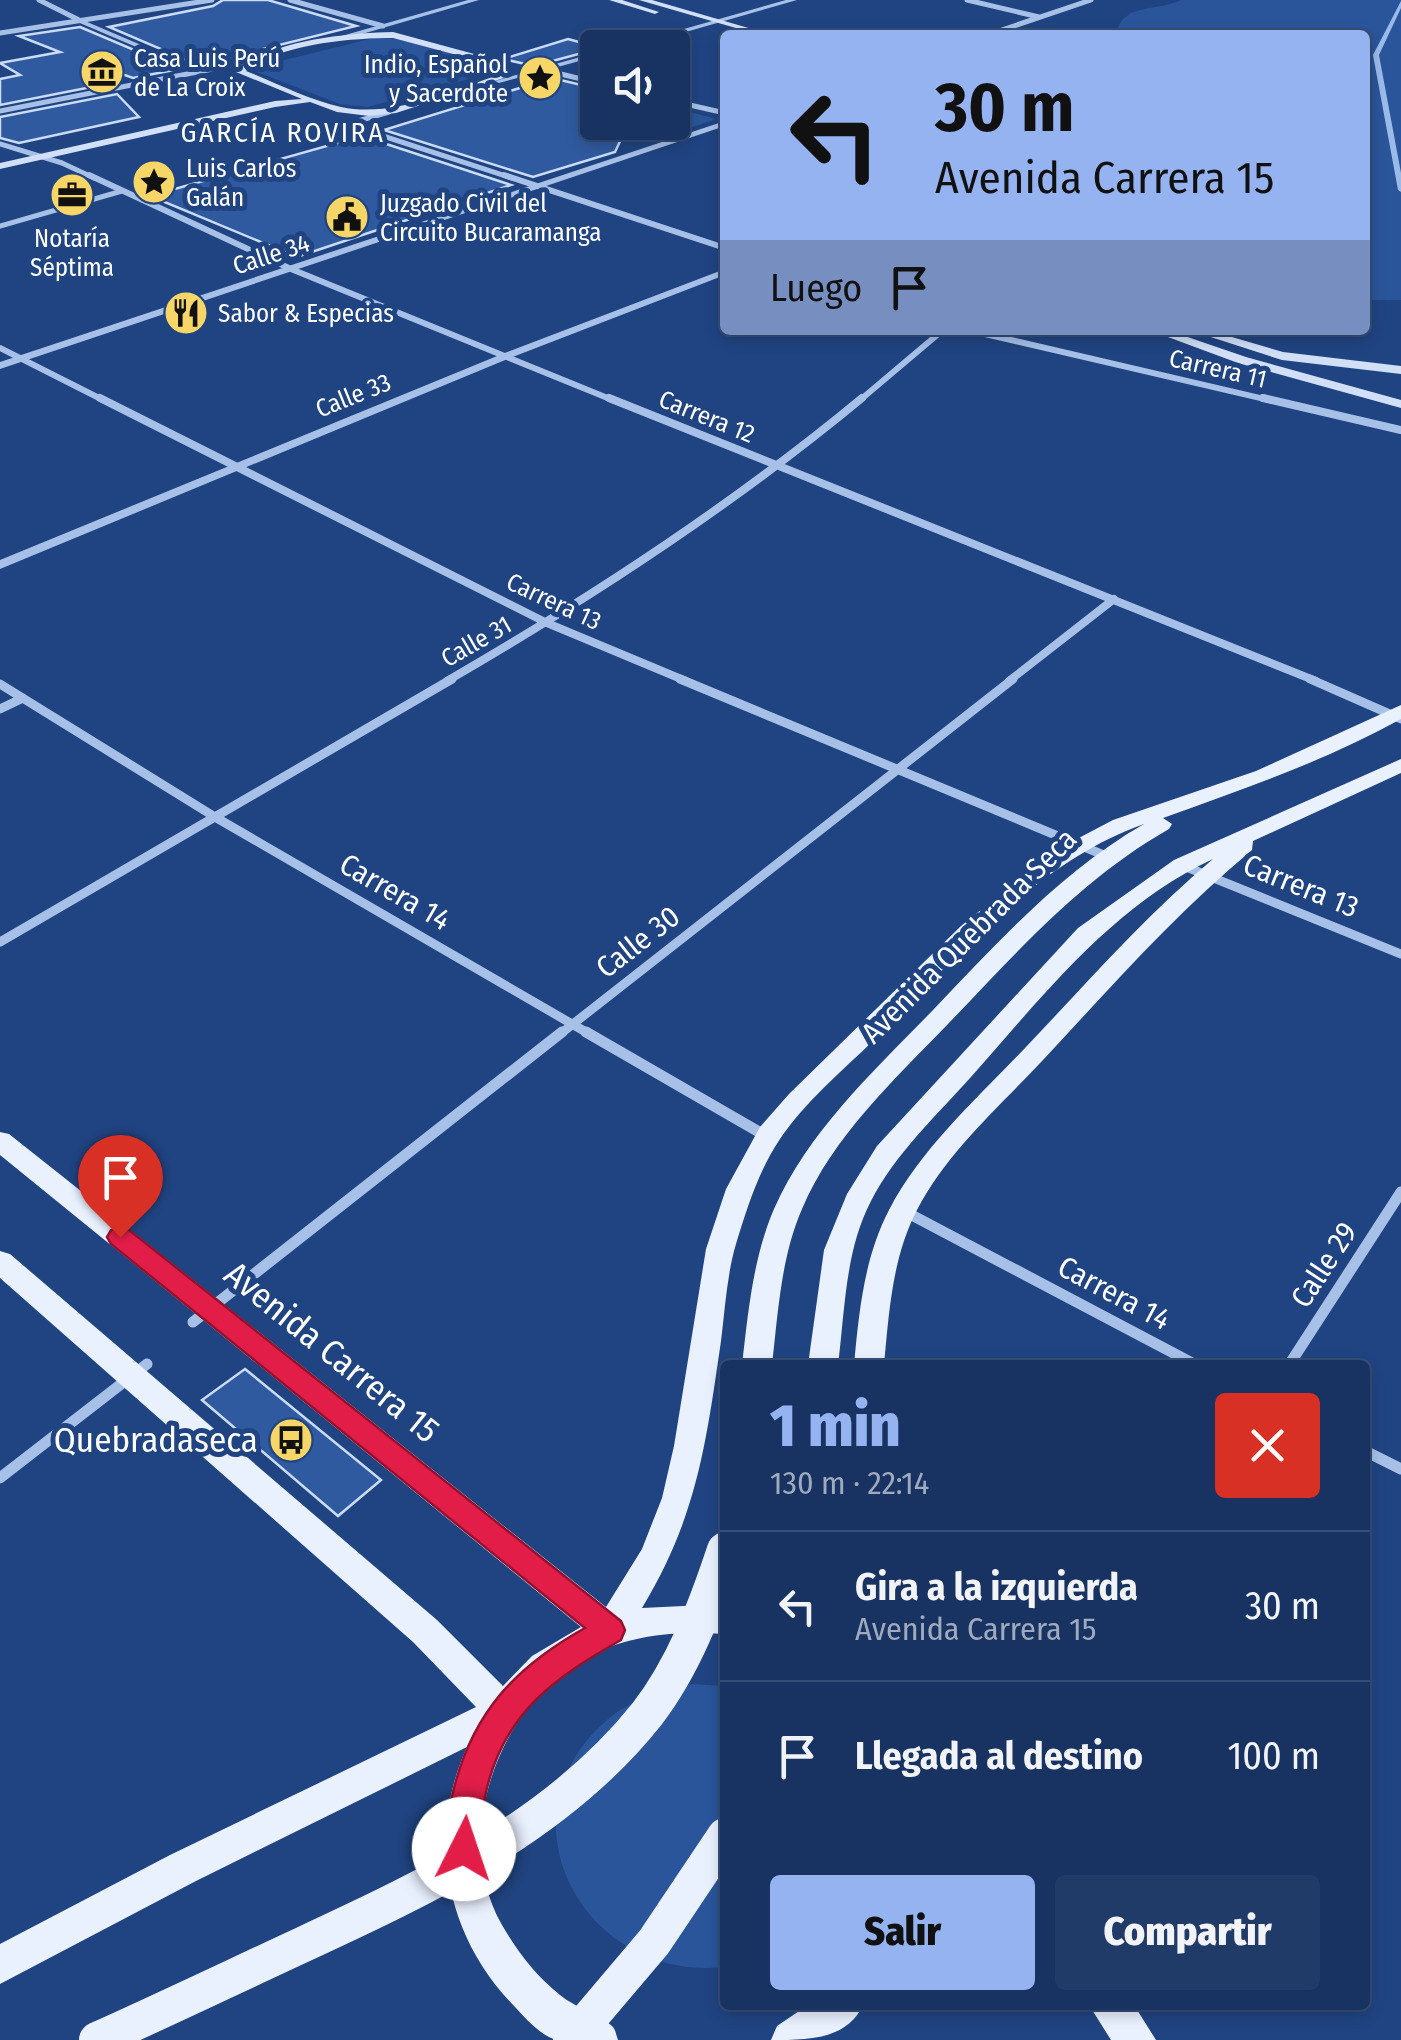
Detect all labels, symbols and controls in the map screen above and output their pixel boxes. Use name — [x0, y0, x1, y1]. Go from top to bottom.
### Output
map controls — [580, 30, 690, 140]
button: sound — [580, 30, 690, 140]
place label: Casa Luis Perú de La Croix — [134, 44, 280, 103]
museum icon: Casa Luis Perú de La Croix — [79, 49, 125, 95]
place label: Indio, Español y Sacerdote — [364, 50, 508, 109]
place icon: Indio, Español y Sacerdote — [517, 55, 563, 101]
text: 30 m — [935, 66, 1074, 150]
icon: left — [770, 70, 900, 200]
district label: GARCÍA ROVIRA — [180, 116, 386, 149]
text: Avenida Carrera 15 — [935, 151, 1275, 205]
place label: Luis Carlos Galán — [186, 154, 296, 213]
place icon: Luis Carlos Galán — [131, 159, 177, 205]
office icon: Notaría Séptima — [49, 172, 95, 218]
place label: Juzgado Civil del Circuito Bucaramanga — [380, 189, 602, 248]
public building icon: Juzgado Civil del Circuito Bucaramanga — [324, 194, 370, 240]
place label: Notaría Séptima — [30, 224, 114, 283]
street label: Calle 34 — [229, 228, 314, 281]
icon: arrive — [882, 260, 937, 315]
text: Luego — [770, 265, 862, 311]
restaurant icon: Sabor & Especias — [163, 290, 209, 336]
place label: Sabor & Especias — [218, 299, 394, 329]
street label: Carrera 11 — [1166, 343, 1269, 395]
street label: Calle 33 — [311, 367, 395, 425]
street label: Carrera 12 — [654, 384, 759, 450]
street label: Carrera 13 — [502, 567, 606, 637]
street label: Calle 31 — [436, 610, 517, 674]
street label: Avenida Quebrada Seca — [854, 821, 1084, 1051]
street label: Carrera 14 — [333, 846, 457, 938]
street label: Carrera 13 — [1238, 847, 1364, 925]
street label: Calle 30 — [589, 898, 687, 986]
pin — [78, 1135, 163, 1238]
icon: arrive — [93, 1150, 148, 1205]
street label: Calle 29 — [1283, 1216, 1365, 1314]
street label: Carrera 14 — [1052, 1248, 1176, 1338]
street label: Avenida Carrera 15 — [216, 1253, 448, 1451]
text: 1 min — [770, 1390, 901, 1462]
button: close — [1215, 1393, 1320, 1498]
bus stop icon: Quebradaseca — [268, 1417, 314, 1463]
place label: Quebradaseca — [54, 1419, 258, 1461]
text: 130 m · 22:14 — [770, 1464, 929, 1502]
text: Gira a la izquierda — [855, 1564, 1138, 1610]
icon: left — [770, 1579, 825, 1634]
text: 30 m — [1245, 1583, 1320, 1629]
text: Avenida Carrera 15 — [855, 1610, 1096, 1648]
icon: arrive — [770, 1729, 825, 1784]
text: Llegada al destino — [855, 1733, 1143, 1779]
text: 100 m — [1227, 1733, 1320, 1779]
position arrow — [412, 1797, 516, 1901]
button: Salir — [770, 1875, 1035, 1990]
button: Compartir — [1055, 1875, 1320, 1990]

